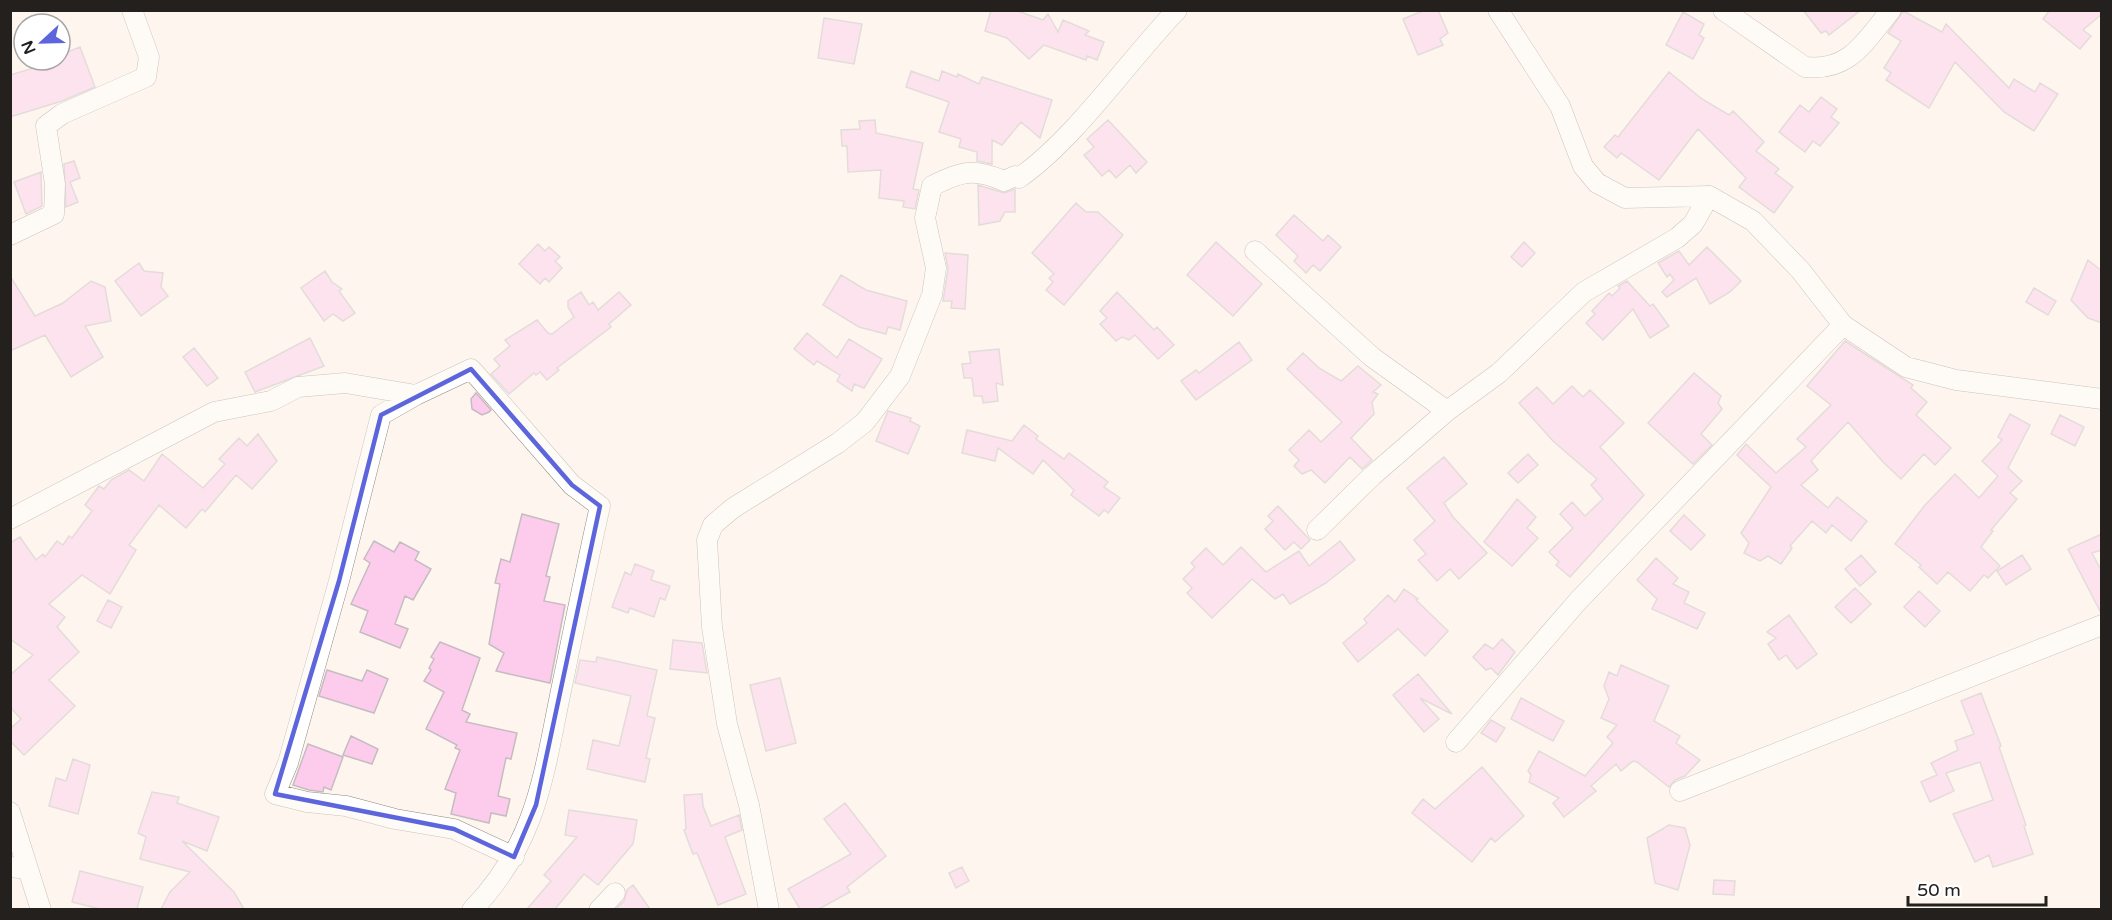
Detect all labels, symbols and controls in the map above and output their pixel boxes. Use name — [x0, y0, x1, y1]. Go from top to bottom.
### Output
north arrow — [12, 12, 72, 72]
text: N — [17, 38, 41, 57]
scale bar — [1908, 869, 2046, 907]
text: 50 m — [1917, 879, 1961, 901]

